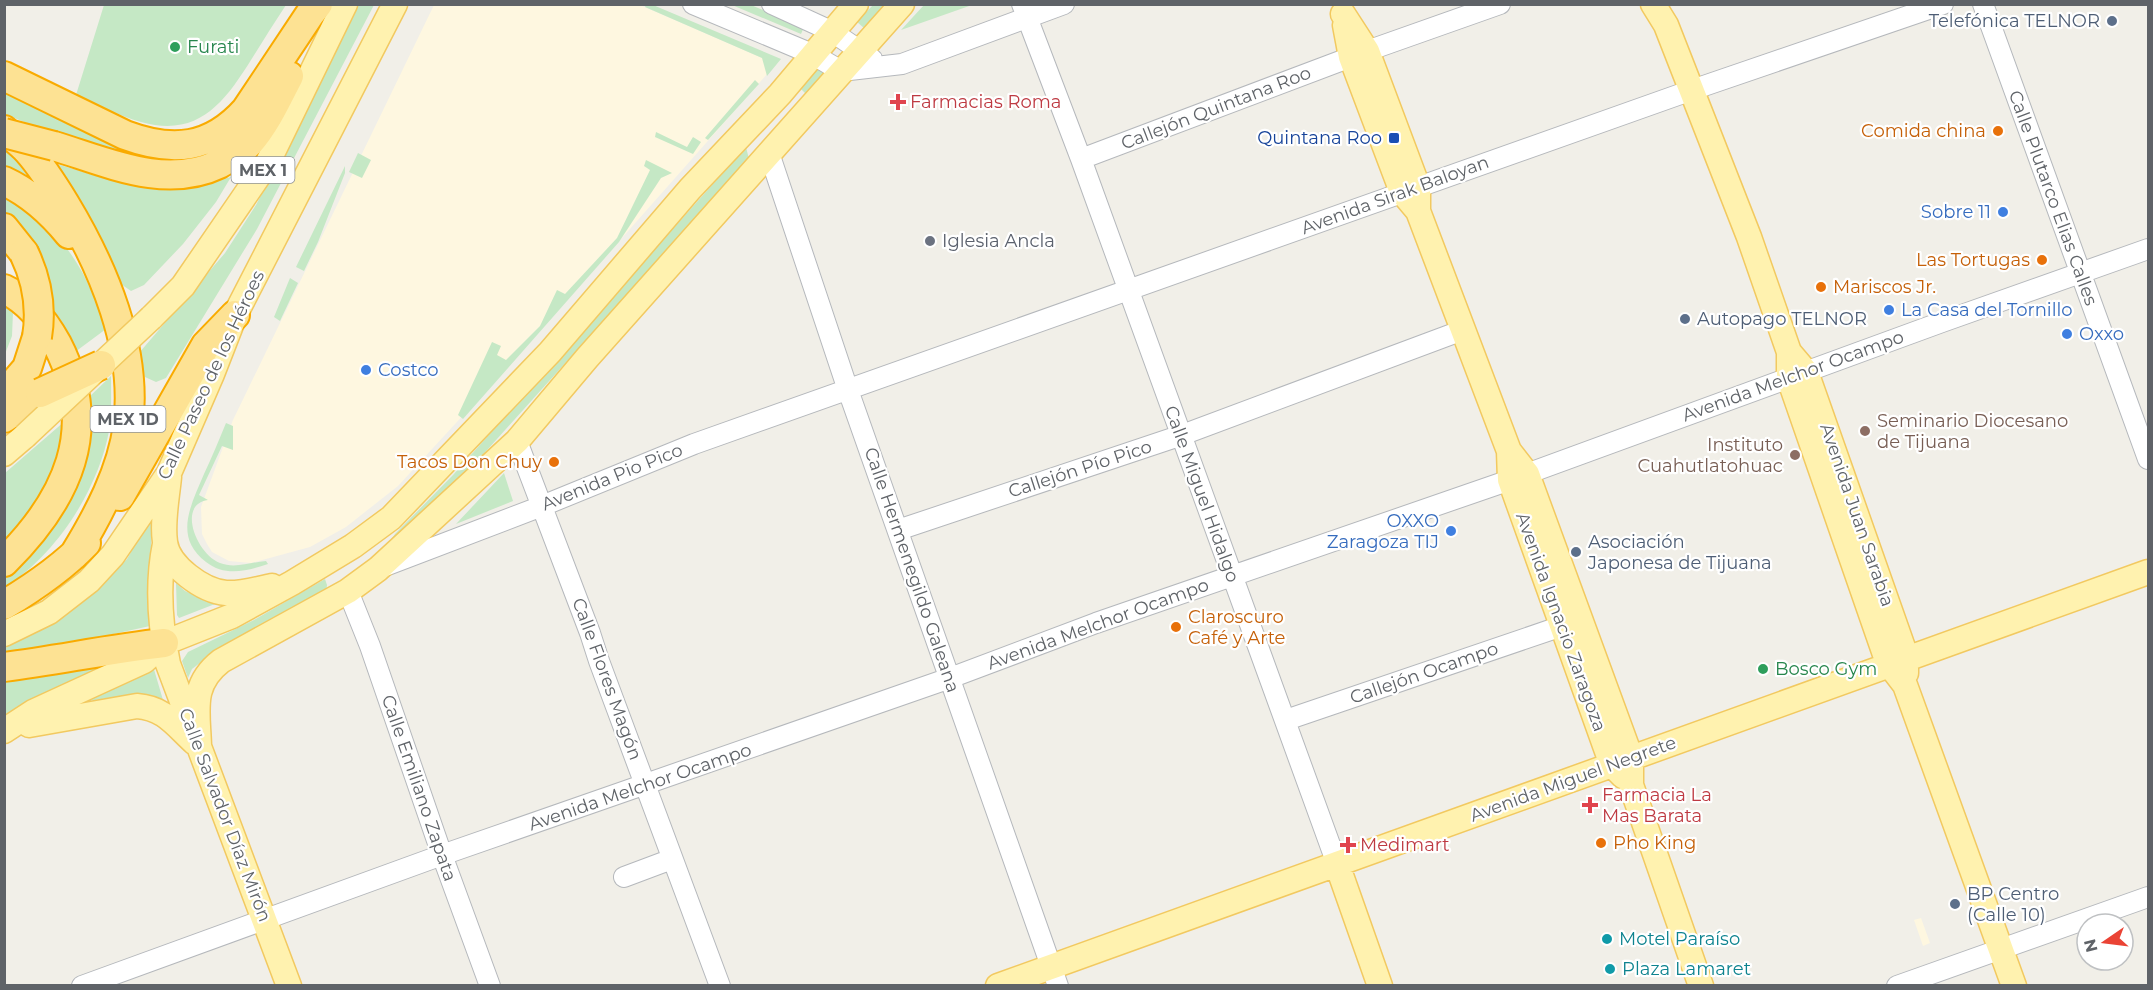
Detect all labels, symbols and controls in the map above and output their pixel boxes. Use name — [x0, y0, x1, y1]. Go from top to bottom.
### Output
place label: Telefónica TELNOR — [1929, 10, 2100, 32]
marker: Telefónica TELNOR — [2105, 14, 2119, 28]
place label: Furati — [187, 36, 239, 58]
marker: Furati — [168, 40, 182, 54]
street label: Callejón Quintana Roo — [1118, 62, 1314, 154]
street label: Calle Plutarco Elias Calles — [2004, 87, 2102, 309]
place label: Farmacias Roma — [910, 91, 1061, 113]
marker: Farmacias Roma — [891, 95, 905, 109]
place label: Comida china — [1861, 120, 1986, 142]
marker: Comida china — [1991, 124, 2005, 138]
place label: Quintana Roo — [1257, 127, 1382, 149]
marker: Quintana Roo — [1387, 131, 1401, 145]
street label: Avenida Sirak Baloyan — [1298, 151, 1492, 239]
road number: MEX 1 — [232, 157, 294, 183]
place label: Sobre 11 — [1921, 201, 1991, 223]
marker: Sobre 11 — [1996, 205, 2010, 219]
place label: Iglesia Ancla — [942, 230, 1055, 252]
marker: Iglesia Ancla — [923, 234, 937, 248]
place label: Las Tortugas — [1916, 249, 2030, 271]
marker: Las Tortugas — [2035, 253, 2049, 267]
street label: Calle Paseo de los Héroes — [153, 267, 269, 483]
place label: Mariscos Jr. — [1833, 276, 1936, 298]
marker: Mariscos Jr. — [1814, 280, 1828, 294]
place label: La Casa del Tornillo — [1901, 299, 2073, 321]
marker: La Casa del Tornillo — [1882, 303, 1896, 317]
place label: Autopago TELNOR — [1697, 308, 1867, 330]
marker: Autopago TELNOR — [1678, 312, 1692, 326]
place label: Oxxo — [2079, 323, 2124, 345]
street label: Avenida Melchor Ocampo — [1679, 326, 1907, 426]
marker: Oxxo — [2060, 327, 2074, 341]
place label: Costco — [378, 359, 439, 381]
marker: Costco — [359, 363, 373, 377]
street label: Calle Miguel Hidalgo — [1160, 403, 1244, 585]
road number: MEX 1D — [90, 406, 166, 432]
place label: Seminario Diocesano de Tijuana — [1877, 410, 2068, 453]
street label: Avenida Juan Sarabia — [1815, 420, 1899, 610]
marker: Seminario Diocesano de Tijuana — [1858, 424, 1872, 438]
place label: Instituto Cuahutlatohuac — [1638, 434, 1783, 477]
street label: Callejón Pío Pico — [1005, 435, 1155, 503]
street label: Avenida Pio Pico — [538, 439, 686, 515]
street label: Calle Hermenegildo Galeana — [860, 445, 964, 695]
marker: Instituto Cuahutlatohuac — [1788, 448, 1802, 462]
place label: Tacos Don Chuy — [397, 451, 542, 473]
marker: Tacos Don Chuy — [547, 455, 561, 469]
street label: Avenida Ignacio Zaragoza — [1511, 509, 1611, 735]
place label: OXXO Zaragoza TIJ — [1327, 510, 1439, 553]
marker: OXXO Zaragoza TIJ — [1444, 524, 1458, 538]
place label: Asociación Japonesa de Tijuana — [1587, 531, 1772, 574]
marker: Asociación Japonesa de Tijuana — [1569, 545, 1583, 559]
street label: Avenida Melchor Ocampo — [984, 574, 1212, 674]
street label: Calle Flores Magón — [567, 595, 647, 763]
place label: Claroscuro Café y Arte — [1188, 606, 1286, 649]
marker: Claroscuro Café y Arte — [1169, 620, 1183, 634]
street label: Callejón Ocampo — [1347, 637, 1501, 709]
place label: Bosco Gym — [1775, 658, 1877, 680]
marker: Bosco Gym — [1756, 662, 1770, 676]
street label: Calle Emiliano Zapata — [377, 692, 461, 884]
street label: Calle Salvador Díaz Mirón — [174, 705, 276, 925]
street label: Avenida Miguel Negrete — [1467, 731, 1679, 827]
street label: Avenida Melchor Ocampo — [526, 738, 754, 836]
place label: Farmacia La Mas Barata — [1602, 784, 1712, 827]
marker: Farmacia La Mas Barata — [1583, 798, 1597, 812]
place label: Pho King — [1613, 832, 1696, 854]
place label: Medimart — [1360, 834, 1450, 856]
marker: Pho King — [1594, 836, 1608, 850]
marker: Medimart — [1341, 838, 1355, 852]
place label: BP Centro (Calle 10) — [1967, 883, 2059, 926]
marker: BP Centro (Calle 10) — [1948, 897, 1962, 911]
north arrow — [2075, 912, 2135, 972]
place label: Motel Paraíso — [1619, 928, 1740, 950]
marker: Motel Paraíso — [1600, 932, 1614, 946]
text: N — [2080, 937, 2102, 954]
place label: Plaza Lamaret — [1622, 958, 1751, 980]
marker: Plaza Lamaret — [1603, 962, 1617, 976]

